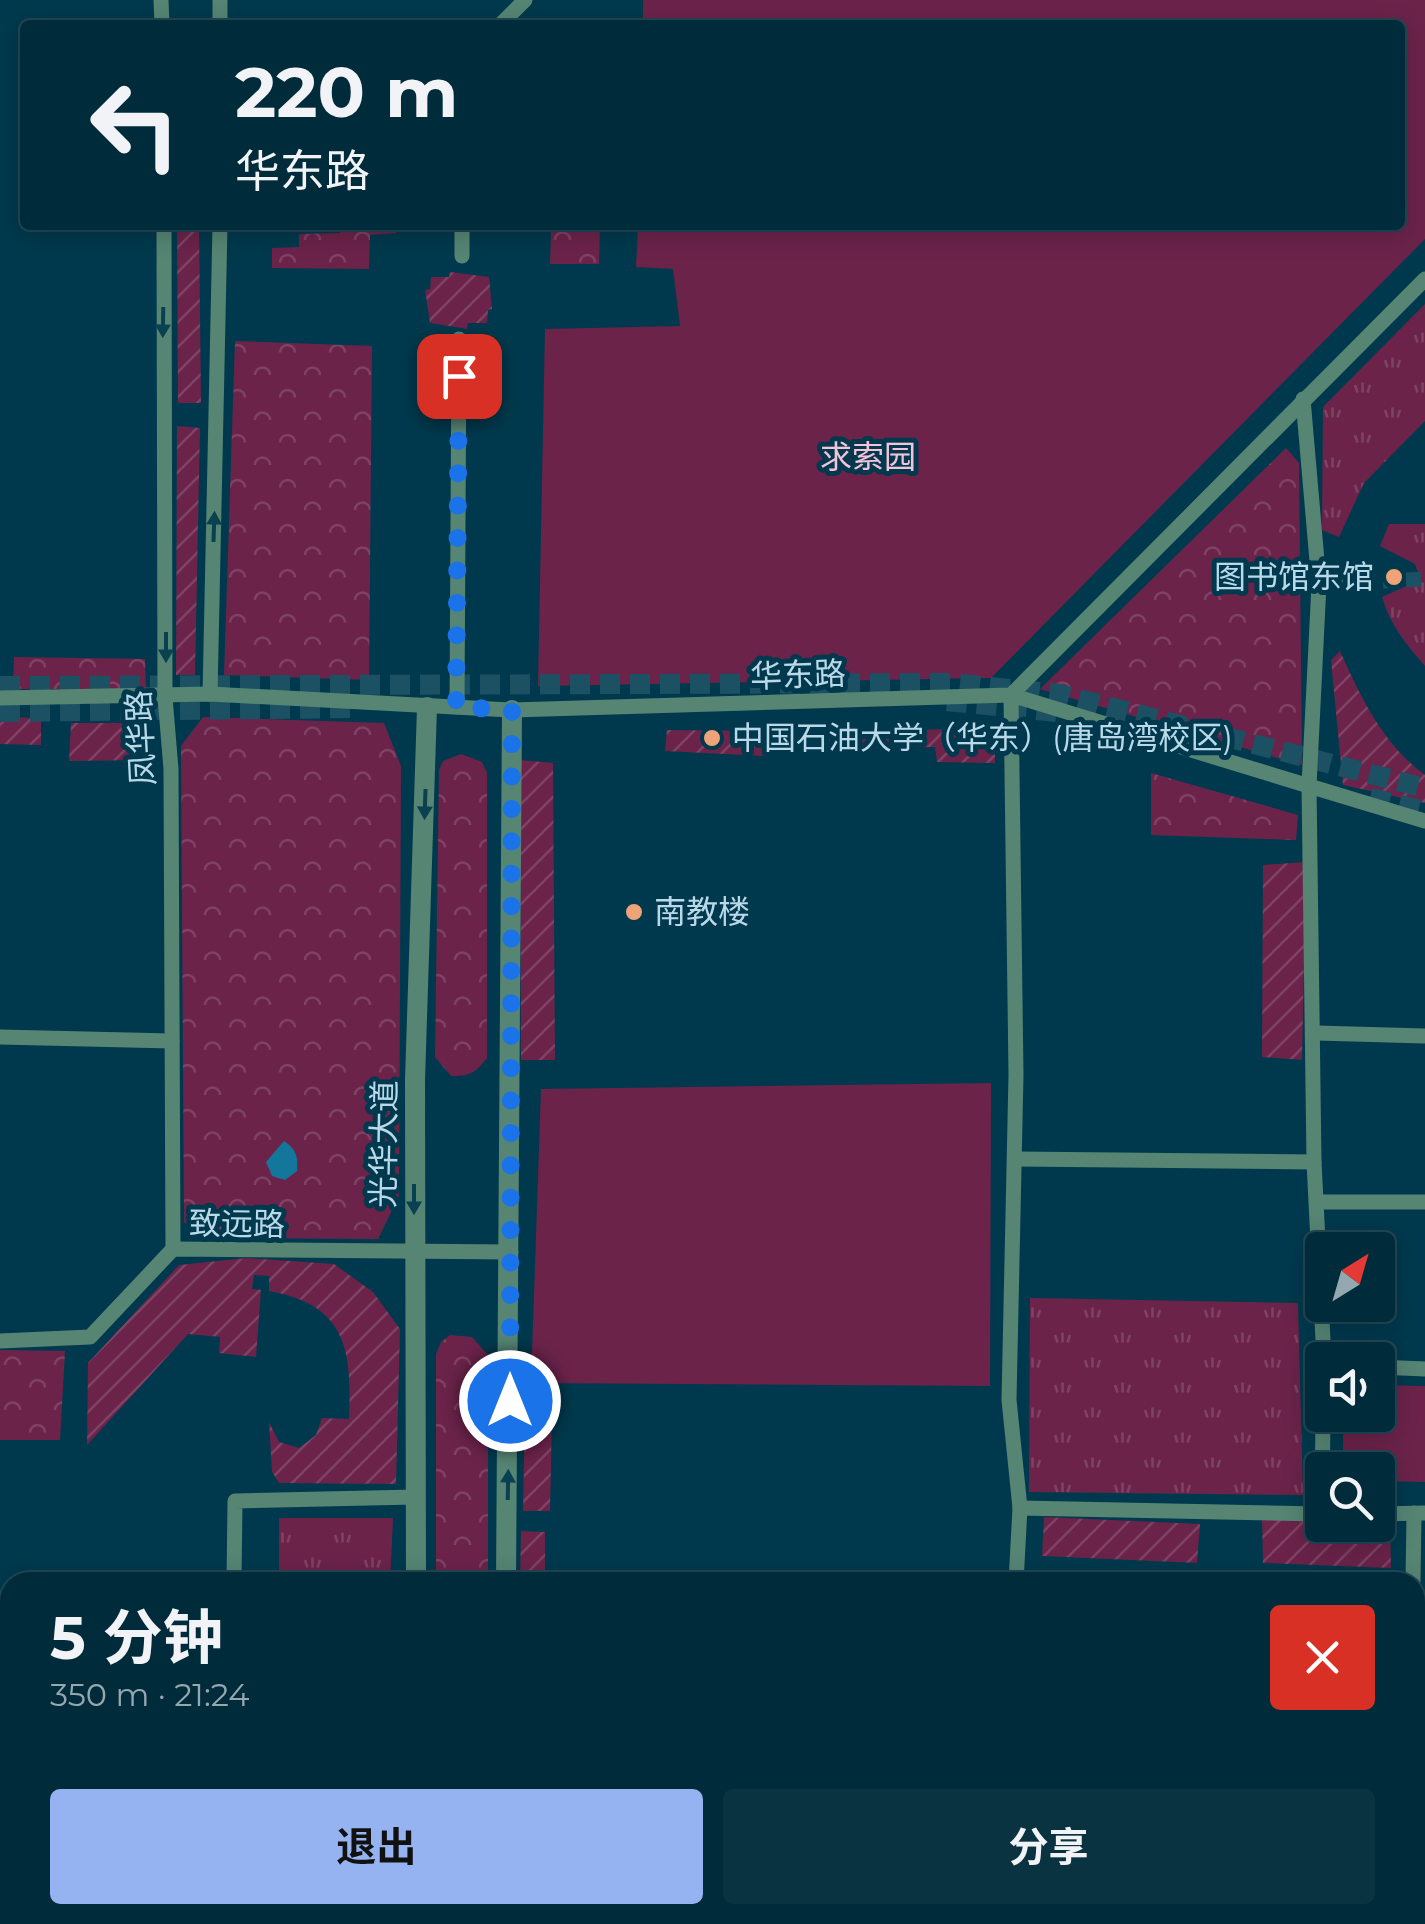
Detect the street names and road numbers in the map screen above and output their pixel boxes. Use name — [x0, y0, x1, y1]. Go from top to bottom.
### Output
street label: 华东路 — [749, 653, 847, 696]
street label: 凤华路 — [119, 689, 162, 787]
street label: 光华大道 — [363, 1080, 404, 1208]
street label: 致远路 — [189, 1203, 285, 1244]

